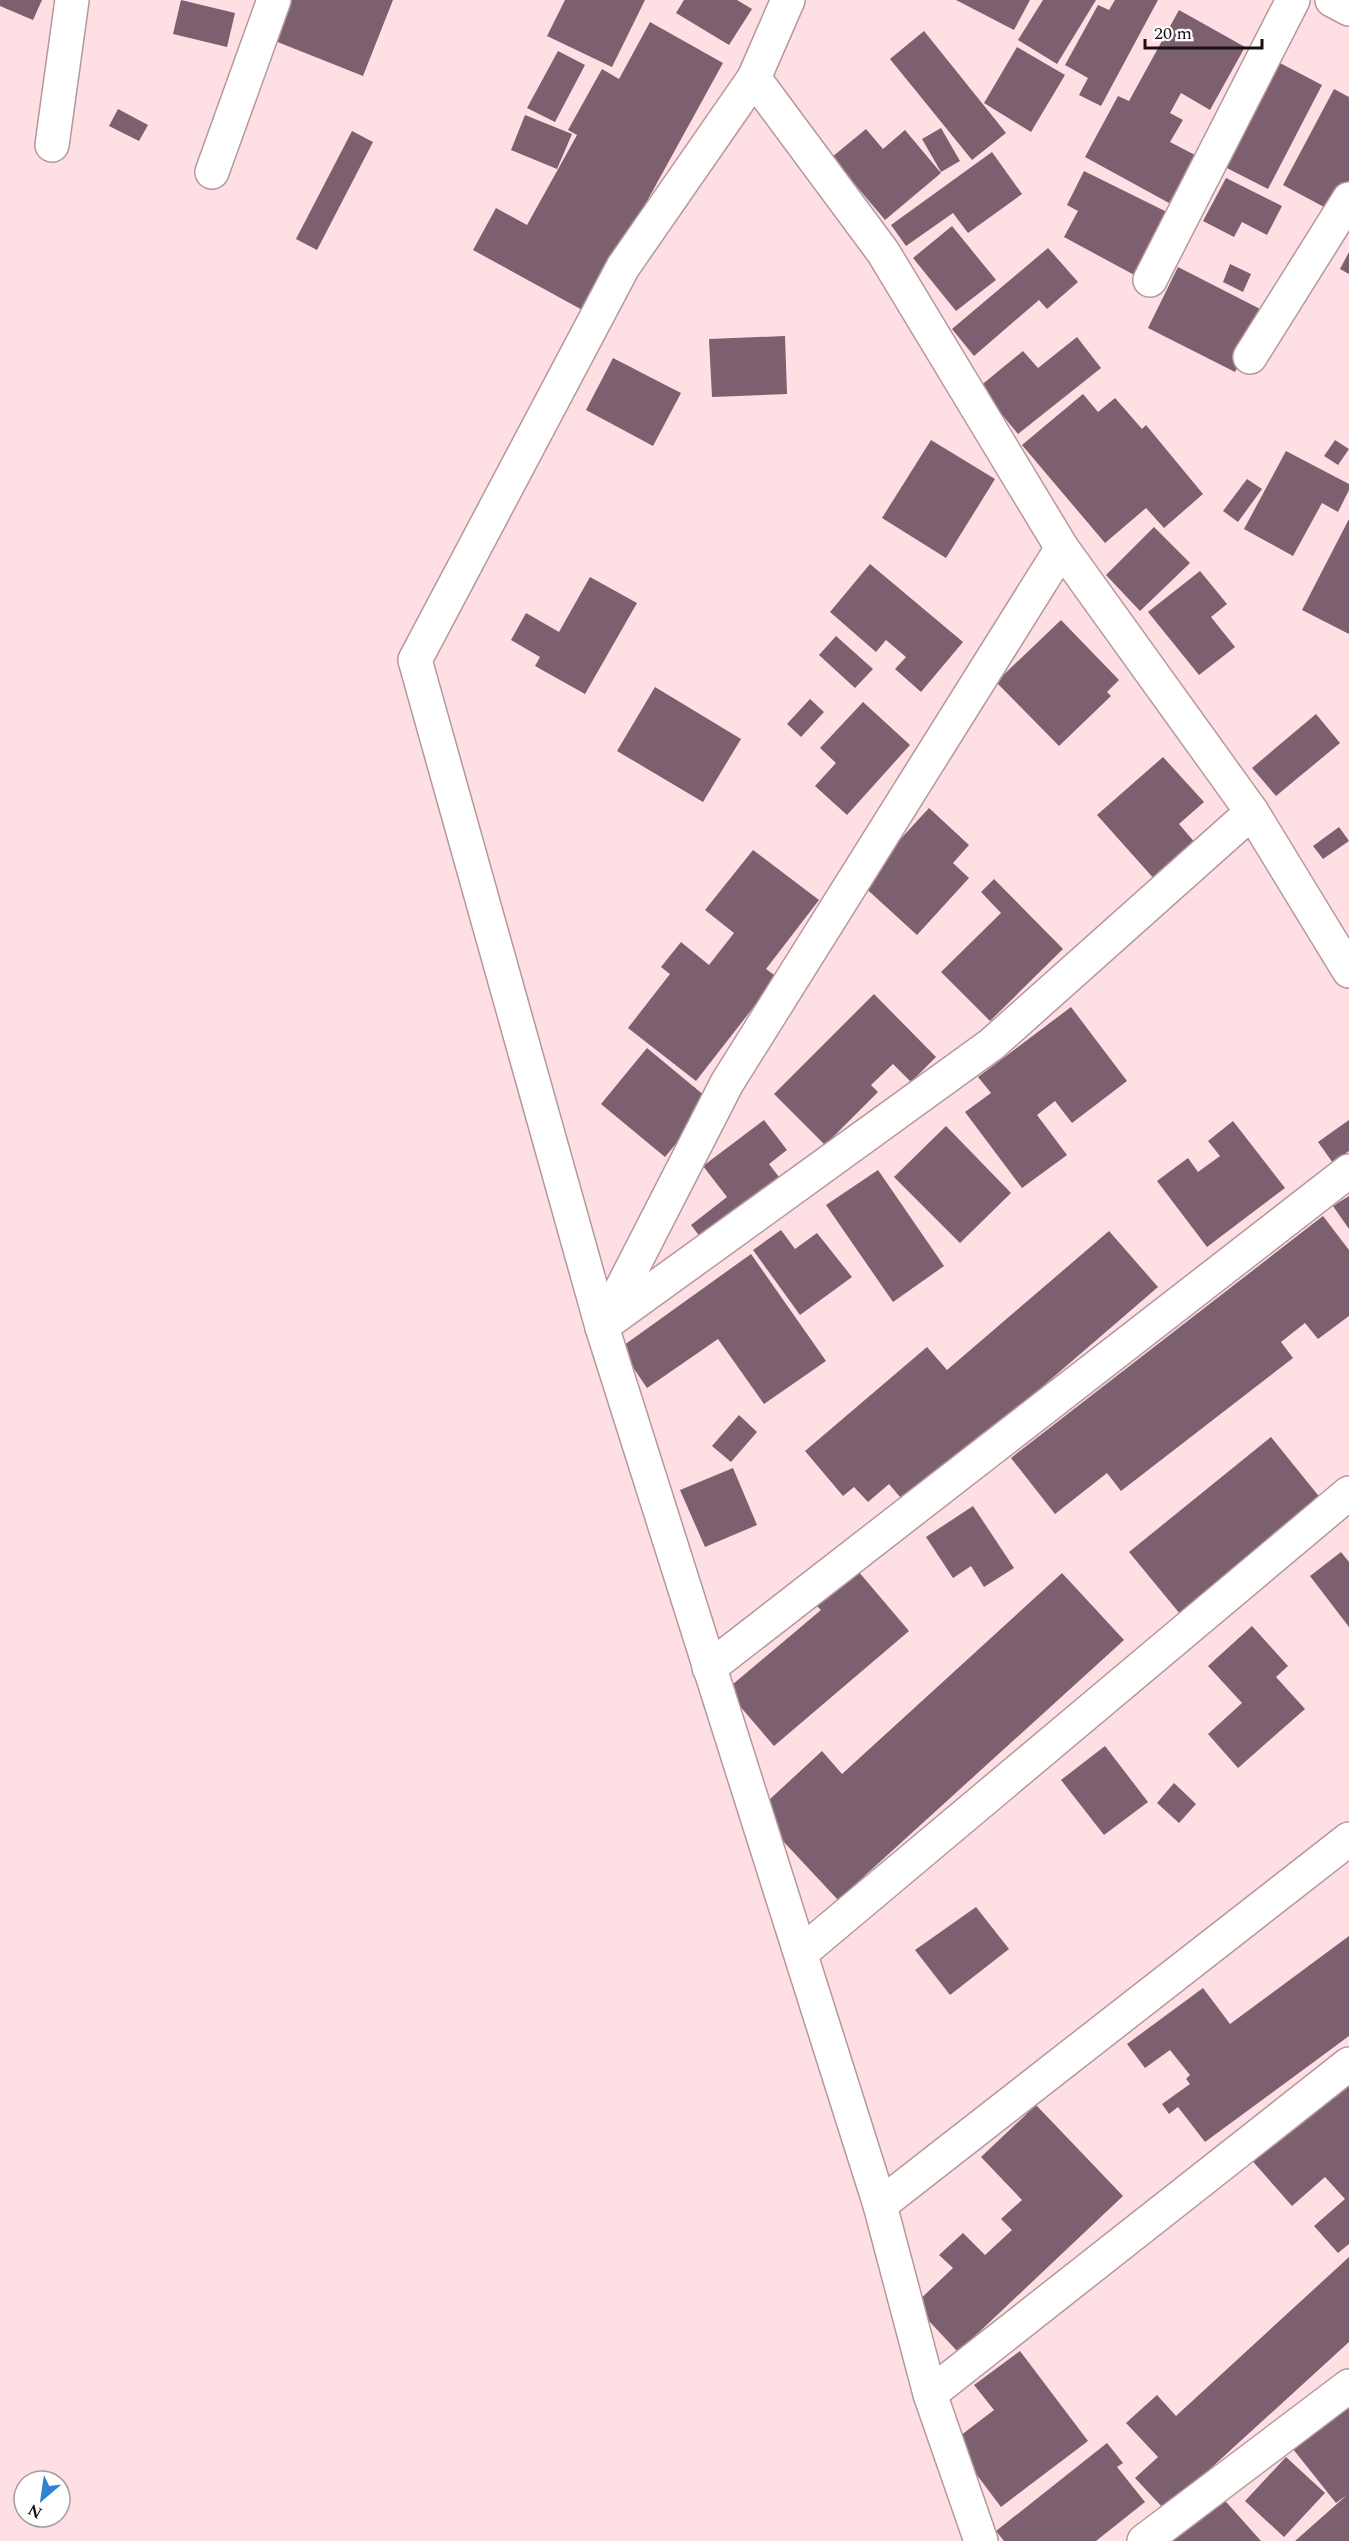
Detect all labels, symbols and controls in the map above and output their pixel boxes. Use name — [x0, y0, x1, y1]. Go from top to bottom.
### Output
scale bar — [1145, 12, 1262, 50]
text: 20 m — [1154, 20, 1192, 47]
north arrow — [12, 2469, 72, 2529]
text: N — [24, 2498, 47, 2525]

